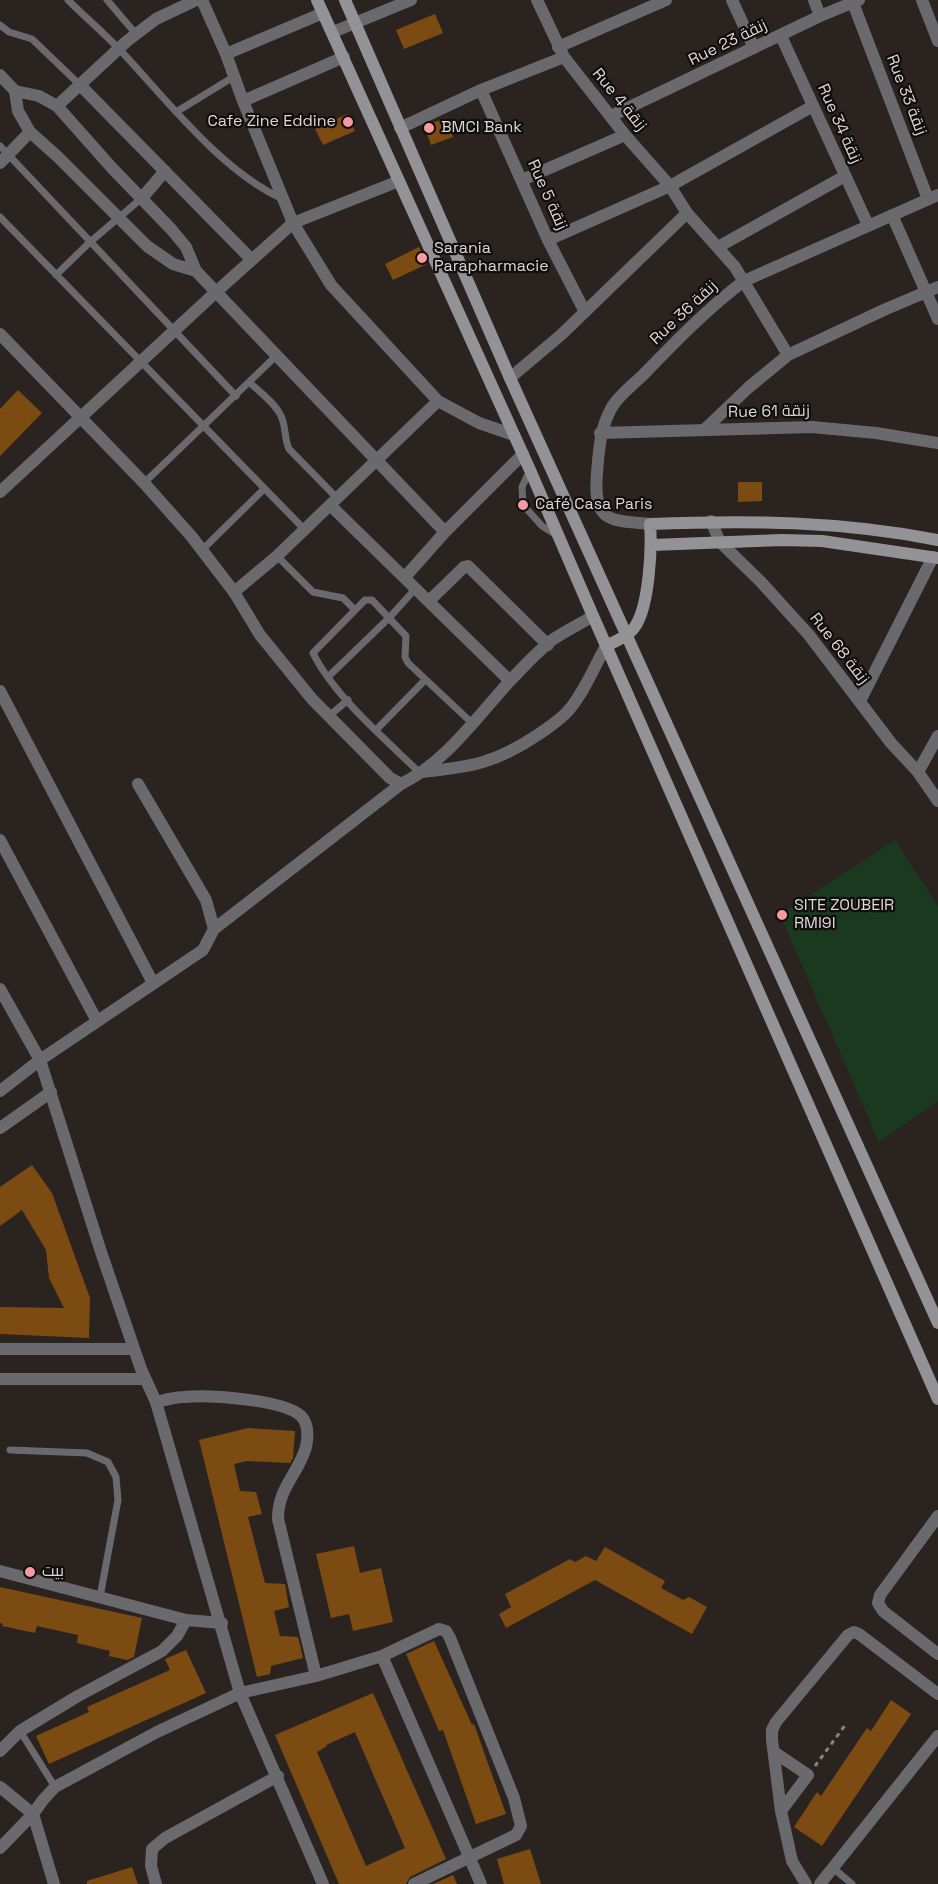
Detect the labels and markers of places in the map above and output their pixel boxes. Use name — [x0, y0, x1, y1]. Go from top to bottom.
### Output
place label: Cafe Zine Eddine — [207, 112, 336, 132]
marker: Cafe Zine Eddine — [341, 115, 355, 129]
place label: BMCI Bank — [441, 118, 522, 138]
marker: BMCI Bank — [422, 121, 436, 135]
place label: Sarania Parapharmacie — [434, 239, 549, 277]
marker: Sarania Parapharmacie — [415, 251, 429, 265]
place label: Café Casa Paris — [535, 495, 652, 515]
marker: Café Casa Paris — [516, 498, 530, 512]
place label: SITE ZOUBEIR RMI9I — [794, 896, 894, 934]
marker: SITE ZOUBEIR RMI9I — [775, 908, 789, 922]
place label: بيت — [42, 1562, 64, 1582]
marker: بيت — [23, 1565, 37, 1579]

